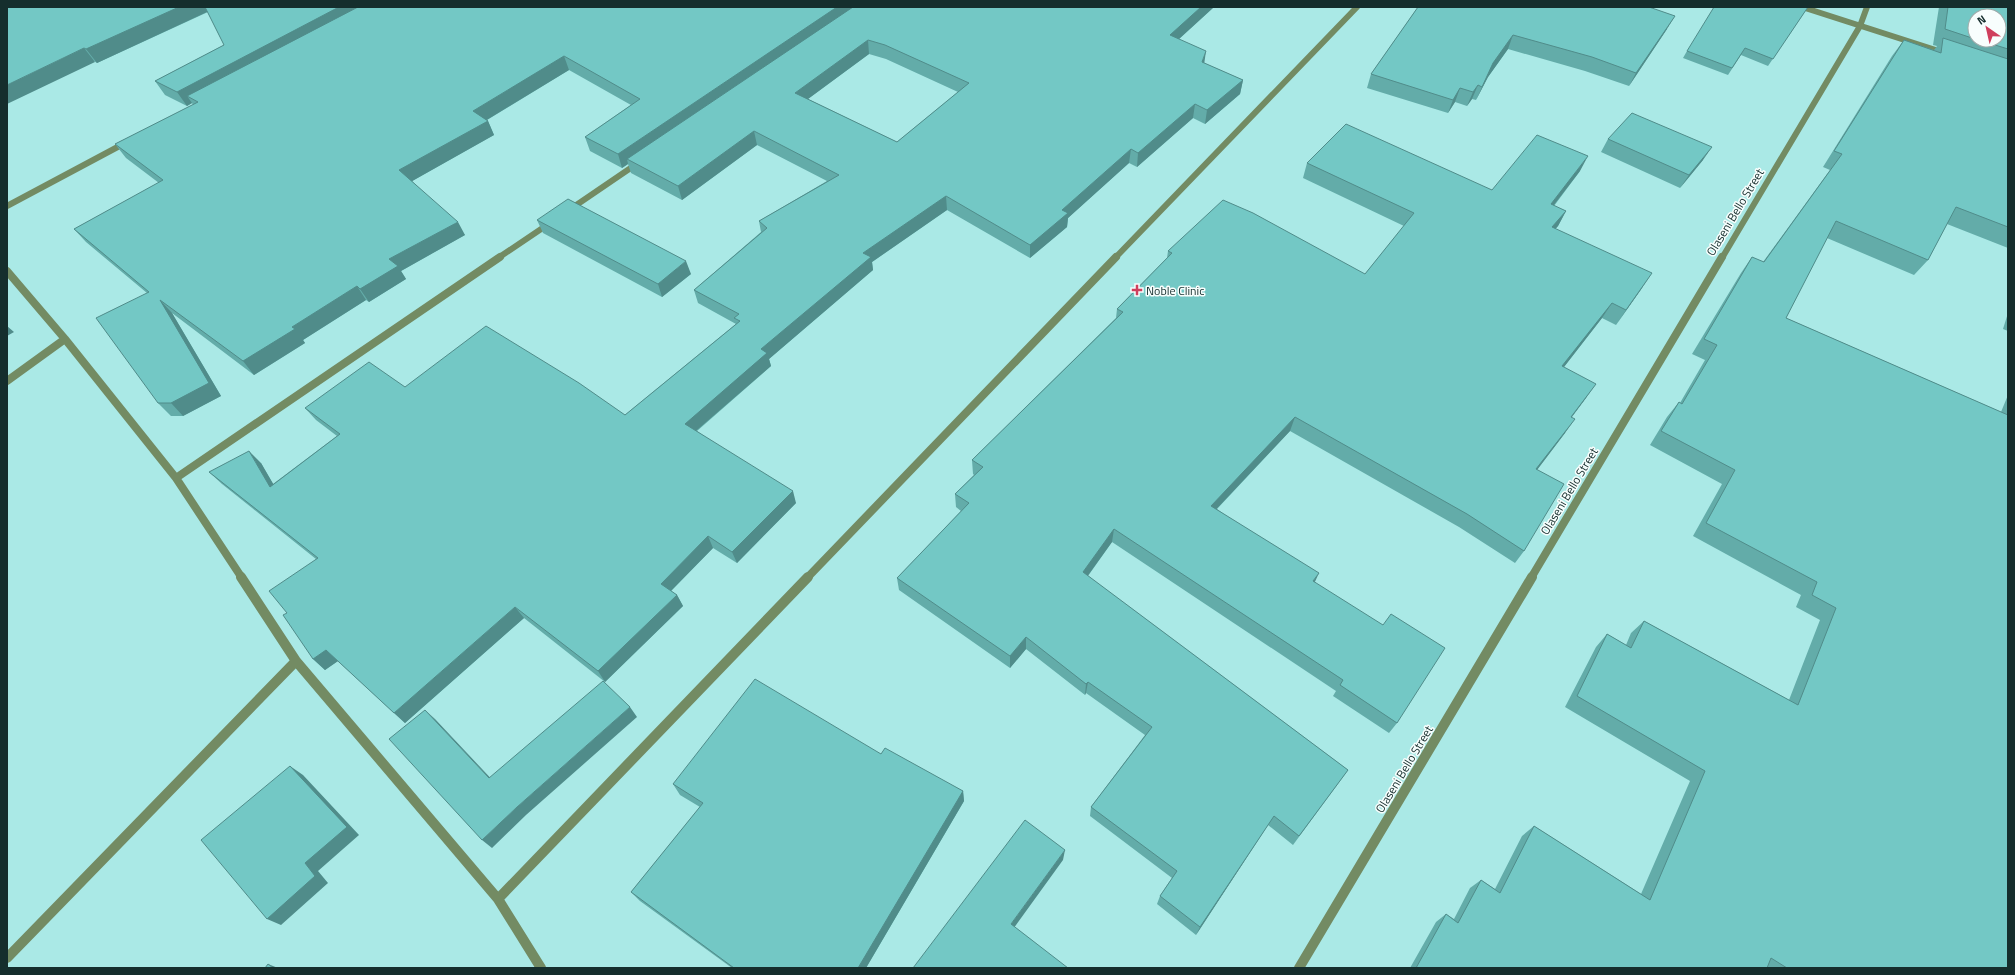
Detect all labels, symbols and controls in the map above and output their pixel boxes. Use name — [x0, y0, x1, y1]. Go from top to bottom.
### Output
north arrow — [1967, 8, 2007, 48]
text: N — [1974, 11, 1989, 28]
street label: Olaseni Bello Street — [1701, 164, 1769, 259]
place label: Noble Clinic — [1146, 281, 1204, 300]
marker: Noble Clinic — [1131, 284, 1143, 296]
street label: Olaseni Bello Street — [1535, 443, 1603, 538]
street label: Olaseni Bello Street — [1370, 721, 1438, 816]

